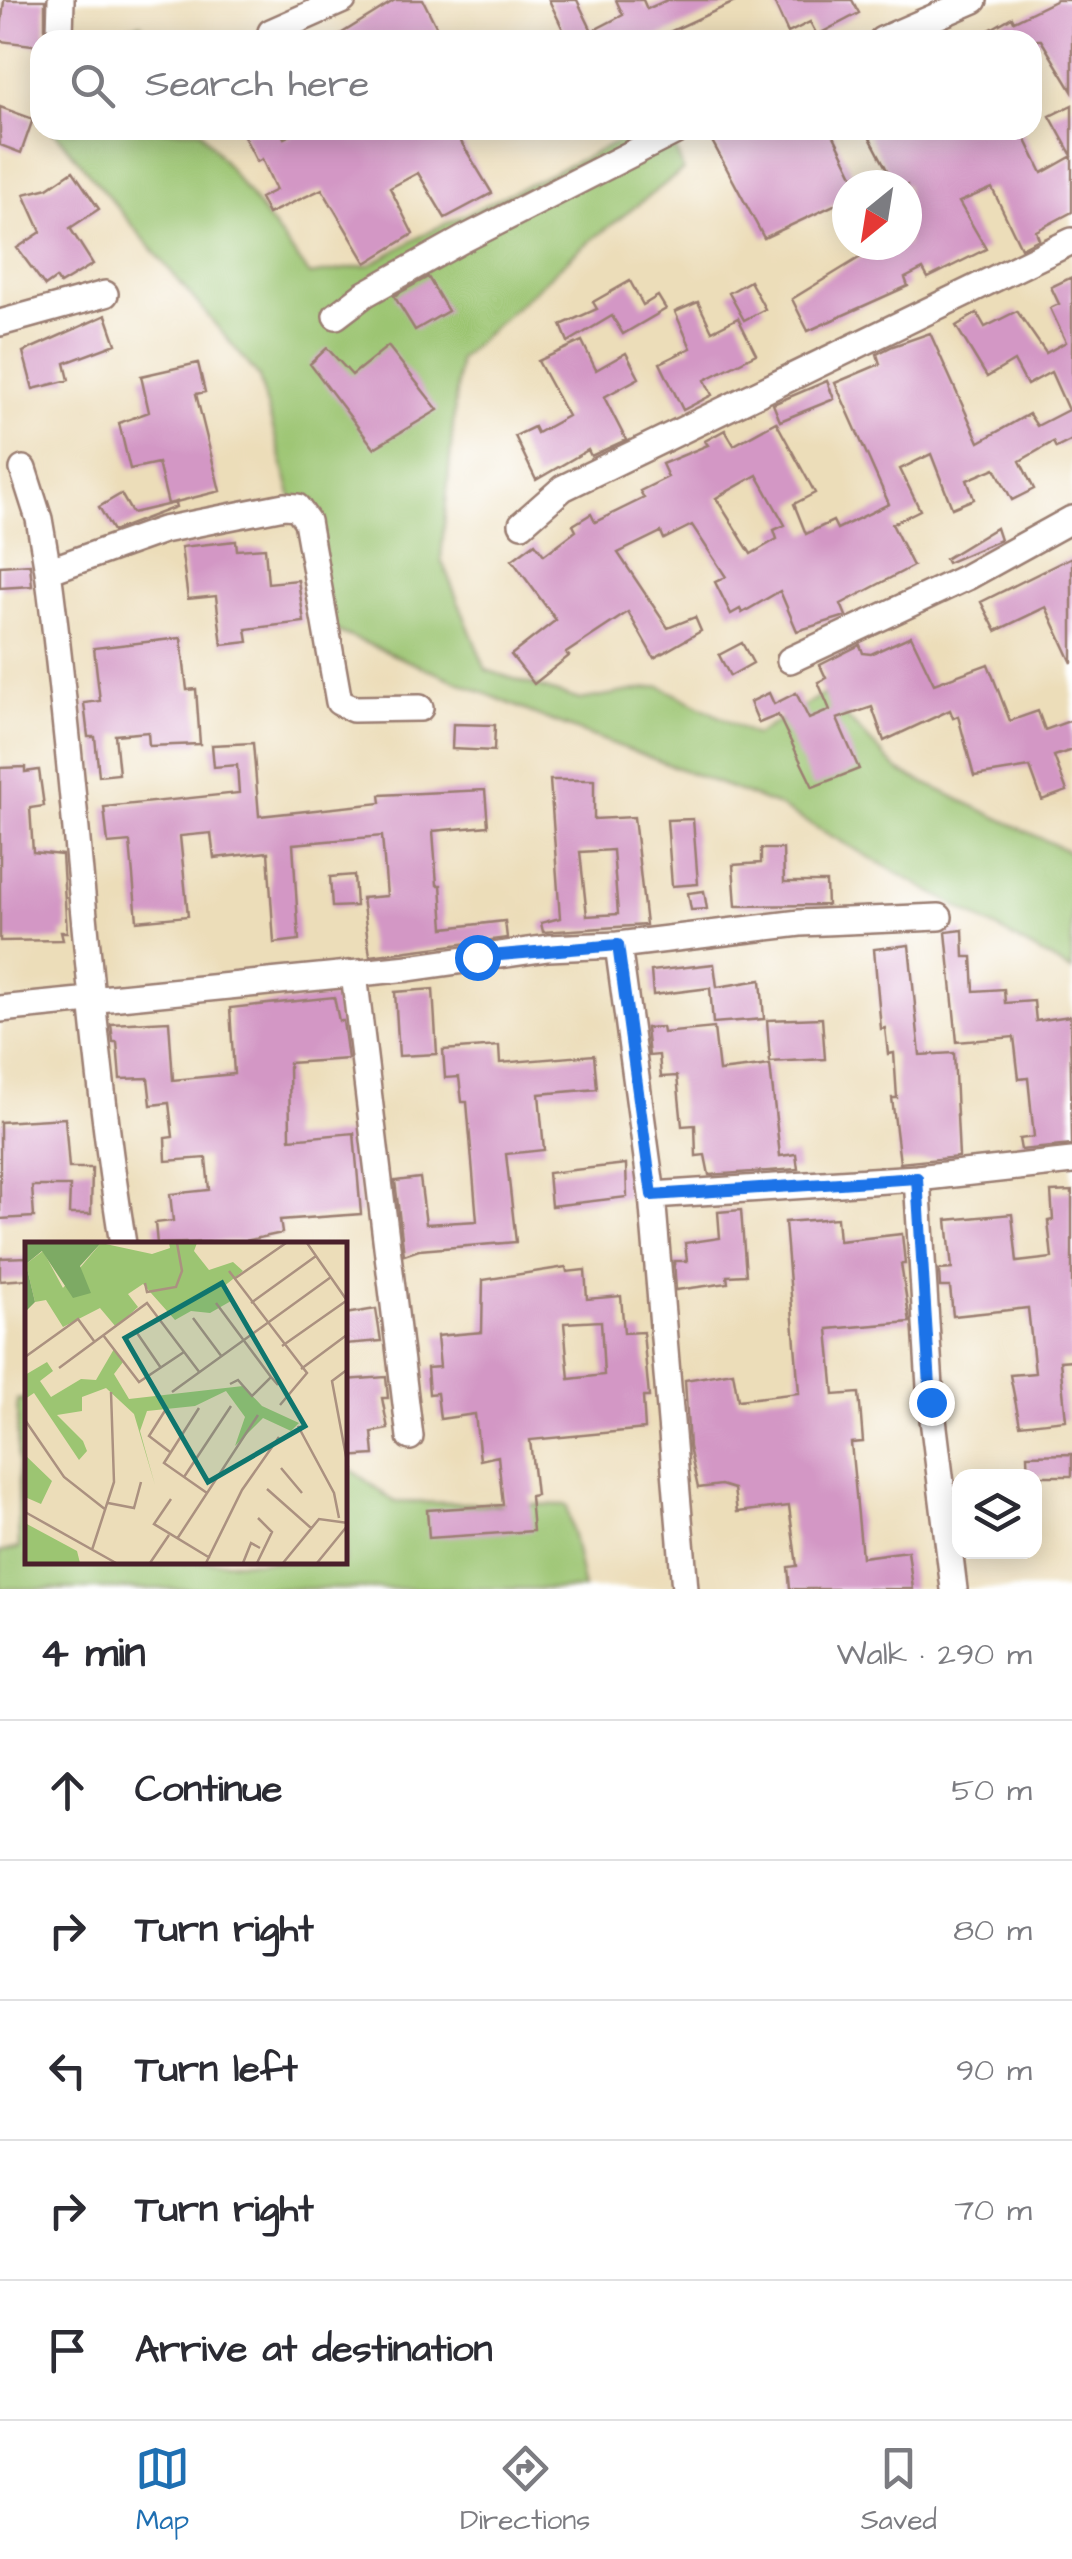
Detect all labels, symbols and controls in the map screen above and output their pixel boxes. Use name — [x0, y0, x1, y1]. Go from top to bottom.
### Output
search box — [30, 30, 1042, 140]
icon: search — [65, 58, 120, 113]
text: Search here — [145, 59, 369, 111]
north arrow — [832, 170, 922, 260]
route start — [455, 935, 501, 981]
inset map — [25, 1242, 348, 1564]
route end — [909, 1380, 955, 1426]
map controls — [952, 1469, 1042, 1559]
button: layers — [952, 1469, 1042, 1559]
text: 4 min — [40, 1625, 145, 1683]
text: Walk · 290 m — [836, 1632, 1032, 1677]
icon: ahead — [40, 1763, 95, 1818]
text: Continue — [135, 1764, 282, 1816]
text: 50 m — [951, 1768, 1032, 1813]
icon: right — [40, 1903, 95, 1958]
text: Turn right — [135, 1904, 314, 1956]
text: 80 m — [953, 1908, 1032, 1953]
icon: left — [40, 2043, 95, 2098]
text: Turn left — [135, 2044, 298, 2096]
text: 90 m — [956, 2048, 1032, 2093]
icon: right — [40, 2183, 95, 2238]
text: Turn right — [135, 2184, 314, 2236]
text: 70 m — [954, 2188, 1032, 2233]
icon: arrive — [40, 2323, 95, 2378]
text: Arrive at destination — [135, 2324, 492, 2376]
tab: Map — [135, 2441, 190, 2540]
tab: Directions — [460, 2441, 590, 2540]
tab: Saved — [861, 2441, 937, 2540]

